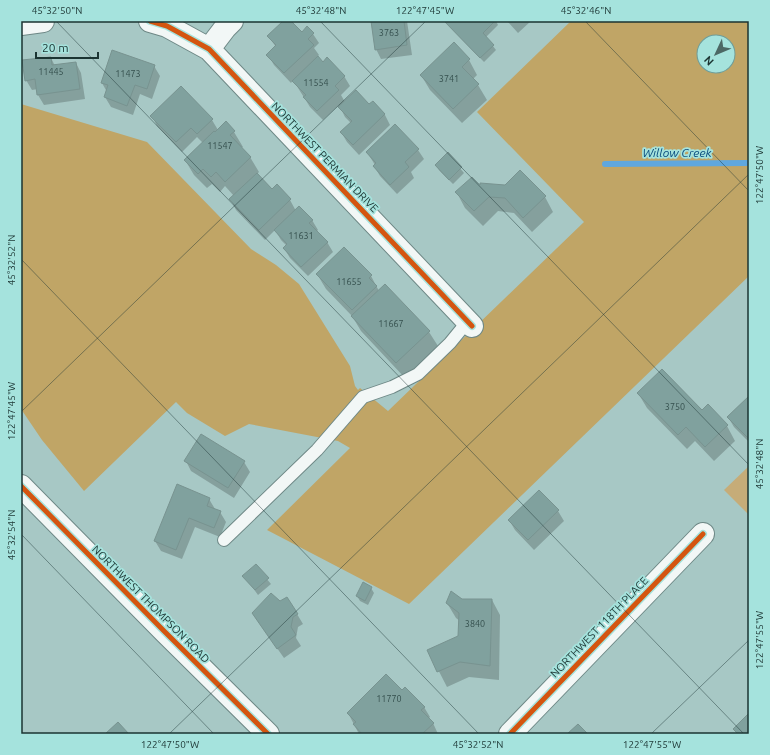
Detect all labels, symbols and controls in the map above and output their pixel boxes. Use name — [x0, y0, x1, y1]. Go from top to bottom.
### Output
text: 45°32'50"N — [32, 5, 82, 16]
text: 45°32'48"N — [296, 5, 346, 16]
text: 122°47'45"W — [396, 5, 454, 16]
text: 45°32'46"N — [561, 5, 611, 16]
house number: 3763 — [379, 28, 399, 38]
scale bar — [36, 34, 98, 60]
north arrow — [696, 34, 736, 74]
text: 20 m — [42, 41, 69, 54]
text: N — [702, 54, 716, 68]
house number: 11445 — [38, 67, 64, 77]
house number: 11473 — [115, 69, 141, 79]
house number: 3741 — [439, 74, 459, 84]
house number: 11554 — [303, 78, 329, 88]
street label: NORTHWEST PERMIAN DRIVE — [269, 100, 381, 214]
house number: 11547 — [207, 141, 233, 151]
water label: Willow Creek — [642, 146, 712, 159]
text: 122°47'50"W — [754, 146, 765, 204]
house number: 11631 — [288, 231, 314, 241]
text: 45°32'52"N — [6, 235, 17, 285]
house number: 11655 — [336, 277, 362, 287]
house number: 11667 — [378, 319, 404, 329]
text: 122°47'45"W — [6, 382, 17, 440]
house number: 3750 — [665, 402, 685, 412]
text: 45°32'48"N — [754, 439, 765, 489]
text: 45°32'54"N — [6, 510, 17, 560]
street label: NORTHWEST THOMPSON ROAD — [90, 543, 212, 665]
street label: NORTHWEST 118TH PLACE — [548, 574, 650, 680]
text: 122°47'55"W — [754, 611, 765, 669]
house number: 3840 — [465, 619, 485, 629]
house number: 11770 — [376, 694, 402, 704]
text: 122°47'50"W — [141, 739, 199, 750]
text: 45°32'52"N — [453, 739, 503, 750]
text: 122°47'55"W — [623, 739, 681, 750]

